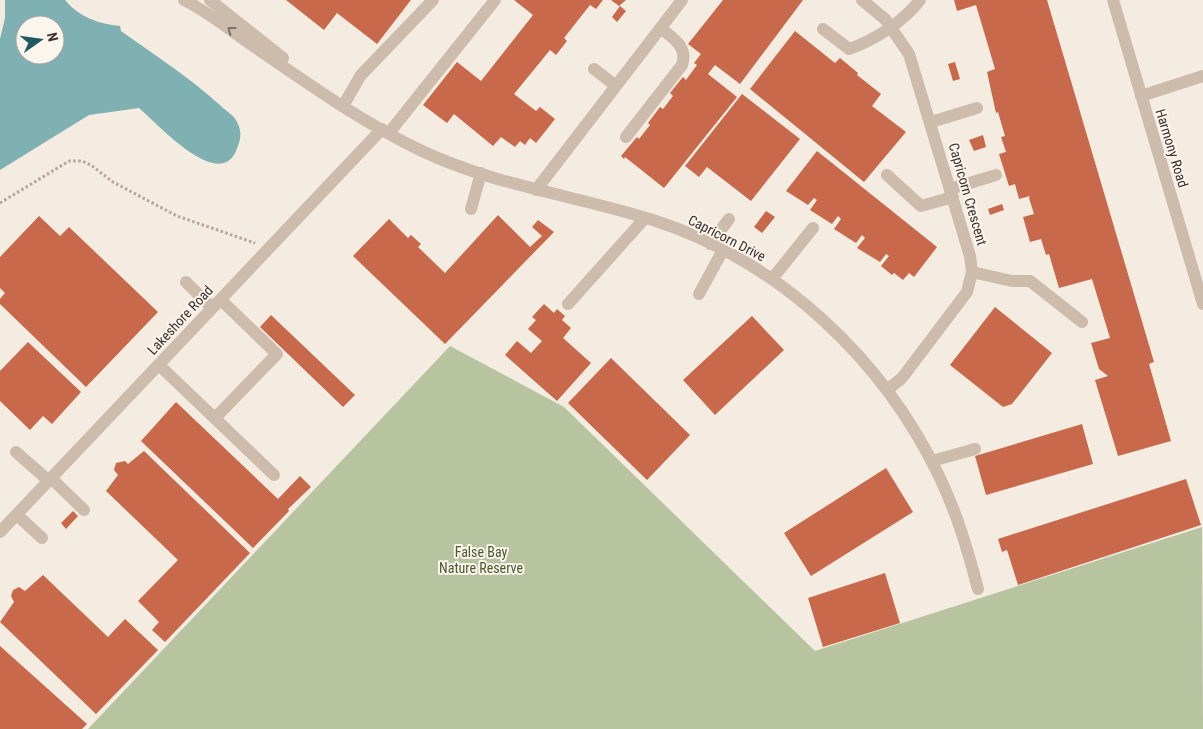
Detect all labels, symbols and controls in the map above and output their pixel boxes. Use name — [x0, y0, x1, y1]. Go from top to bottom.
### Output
north arrow — [15, 15, 65, 65]
one-way arrow — [227, 27, 237, 36]
text: N — [44, 31, 61, 43]
street label: Harmony Road — [1152, 107, 1192, 189]
street label: Capricorn Crescent — [946, 141, 990, 247]
street label: Capricorn Drive — [686, 212, 769, 265]
street label: Lakeshore Road — [144, 282, 216, 358]
park label: False Bay Nature Reserve — [439, 544, 523, 576]

